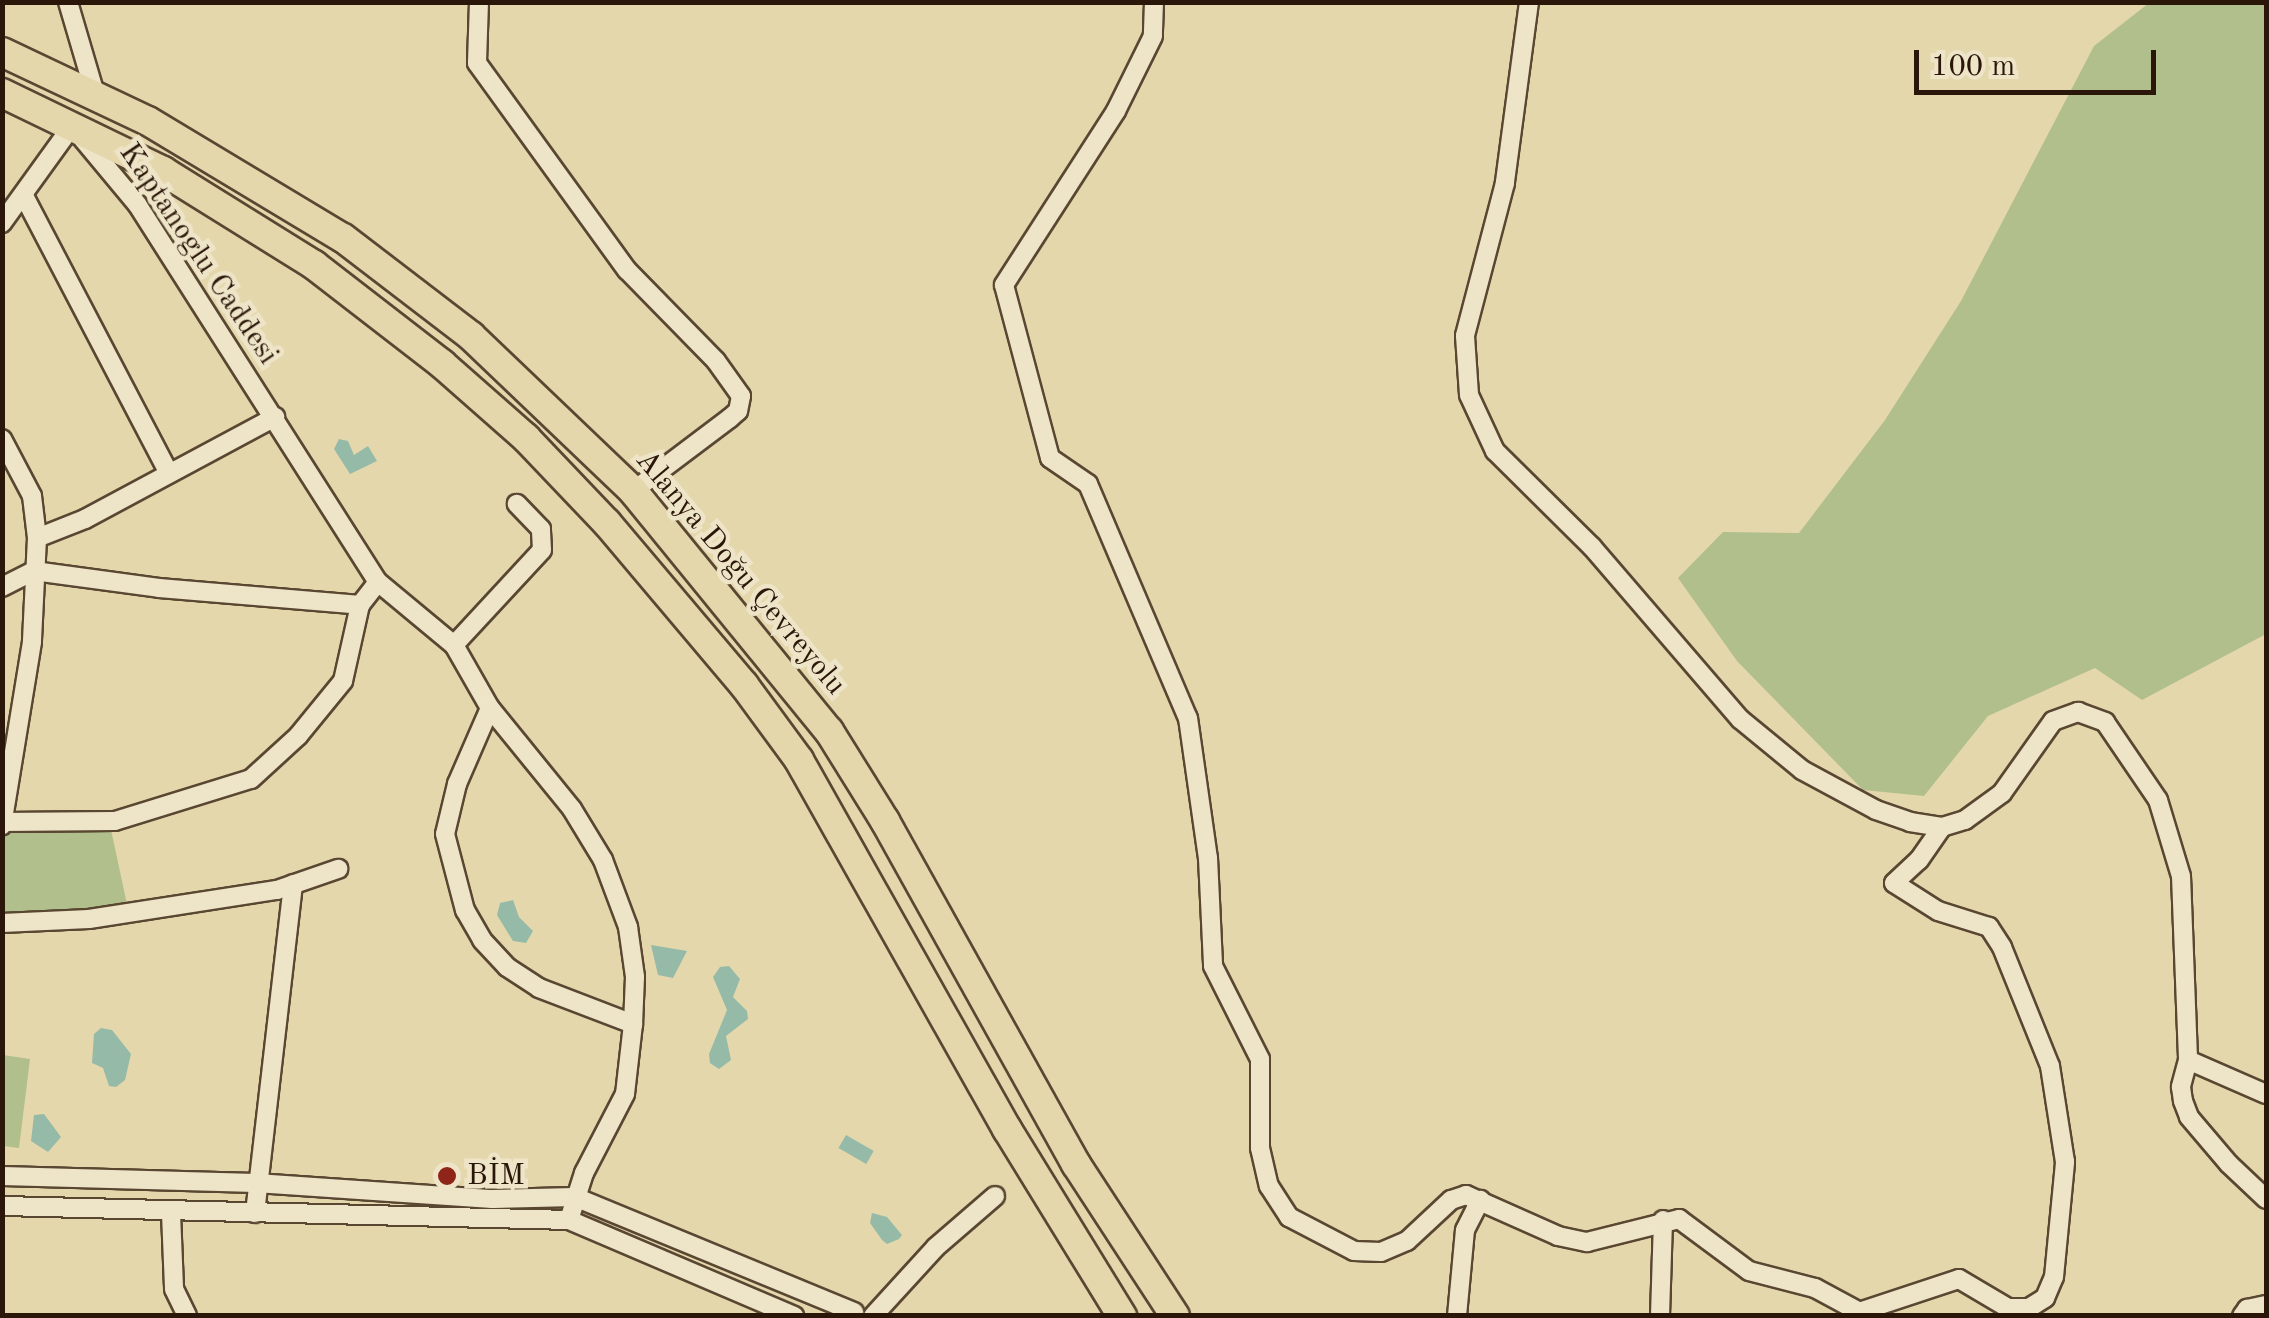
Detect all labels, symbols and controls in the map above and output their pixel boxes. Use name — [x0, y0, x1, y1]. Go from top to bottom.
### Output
scale bar — [1919, 30, 2162, 92]
text: 100 m — [1931, 52, 2015, 82]
street label: Kaptanoglu Caddesi — [111, 136, 285, 372]
street label: Alanya Doğu Çevreyolu — [627, 443, 853, 703]
place label: BİM — [467, 1158, 525, 1194]
marker: BİM — [436, 1165, 458, 1187]

